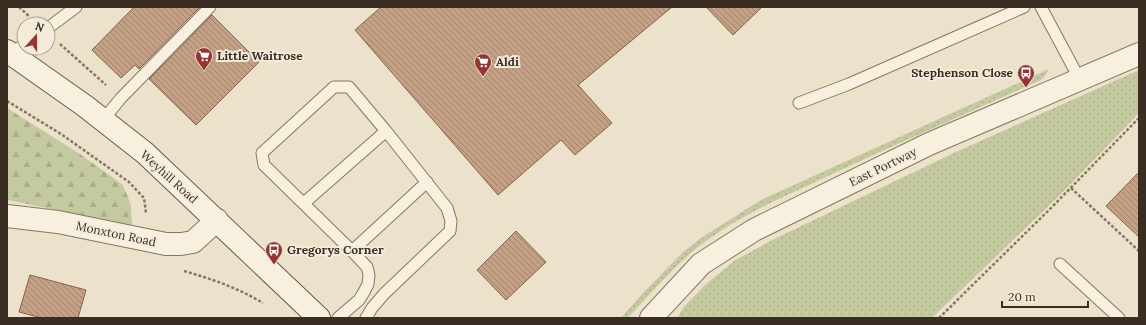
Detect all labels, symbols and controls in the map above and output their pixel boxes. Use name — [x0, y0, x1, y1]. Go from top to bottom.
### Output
north arrow — [16, 16, 56, 56]
text: N — [33, 19, 47, 35]
supermarket icon: Little Waitrose — [194, 46, 214, 71]
place label: Little Waitrose — [217, 48, 303, 63]
supermarket icon: Aldi — [473, 52, 493, 77]
place label: Aldi — [496, 54, 519, 69]
bus stop icon: Stephenson Close — [1016, 63, 1036, 88]
place label: Stephenson Close — [911, 65, 1014, 80]
street label: East Portway — [847, 143, 920, 189]
street label: Weyhill Road — [137, 147, 201, 206]
street label: Monxton Road — [75, 218, 158, 249]
bus stop icon: Gregorys Corner — [264, 240, 284, 265]
place label: Gregorys Corner — [287, 242, 384, 257]
scale bar — [1002, 283, 1088, 309]
text: 20 m — [1008, 289, 1036, 304]

